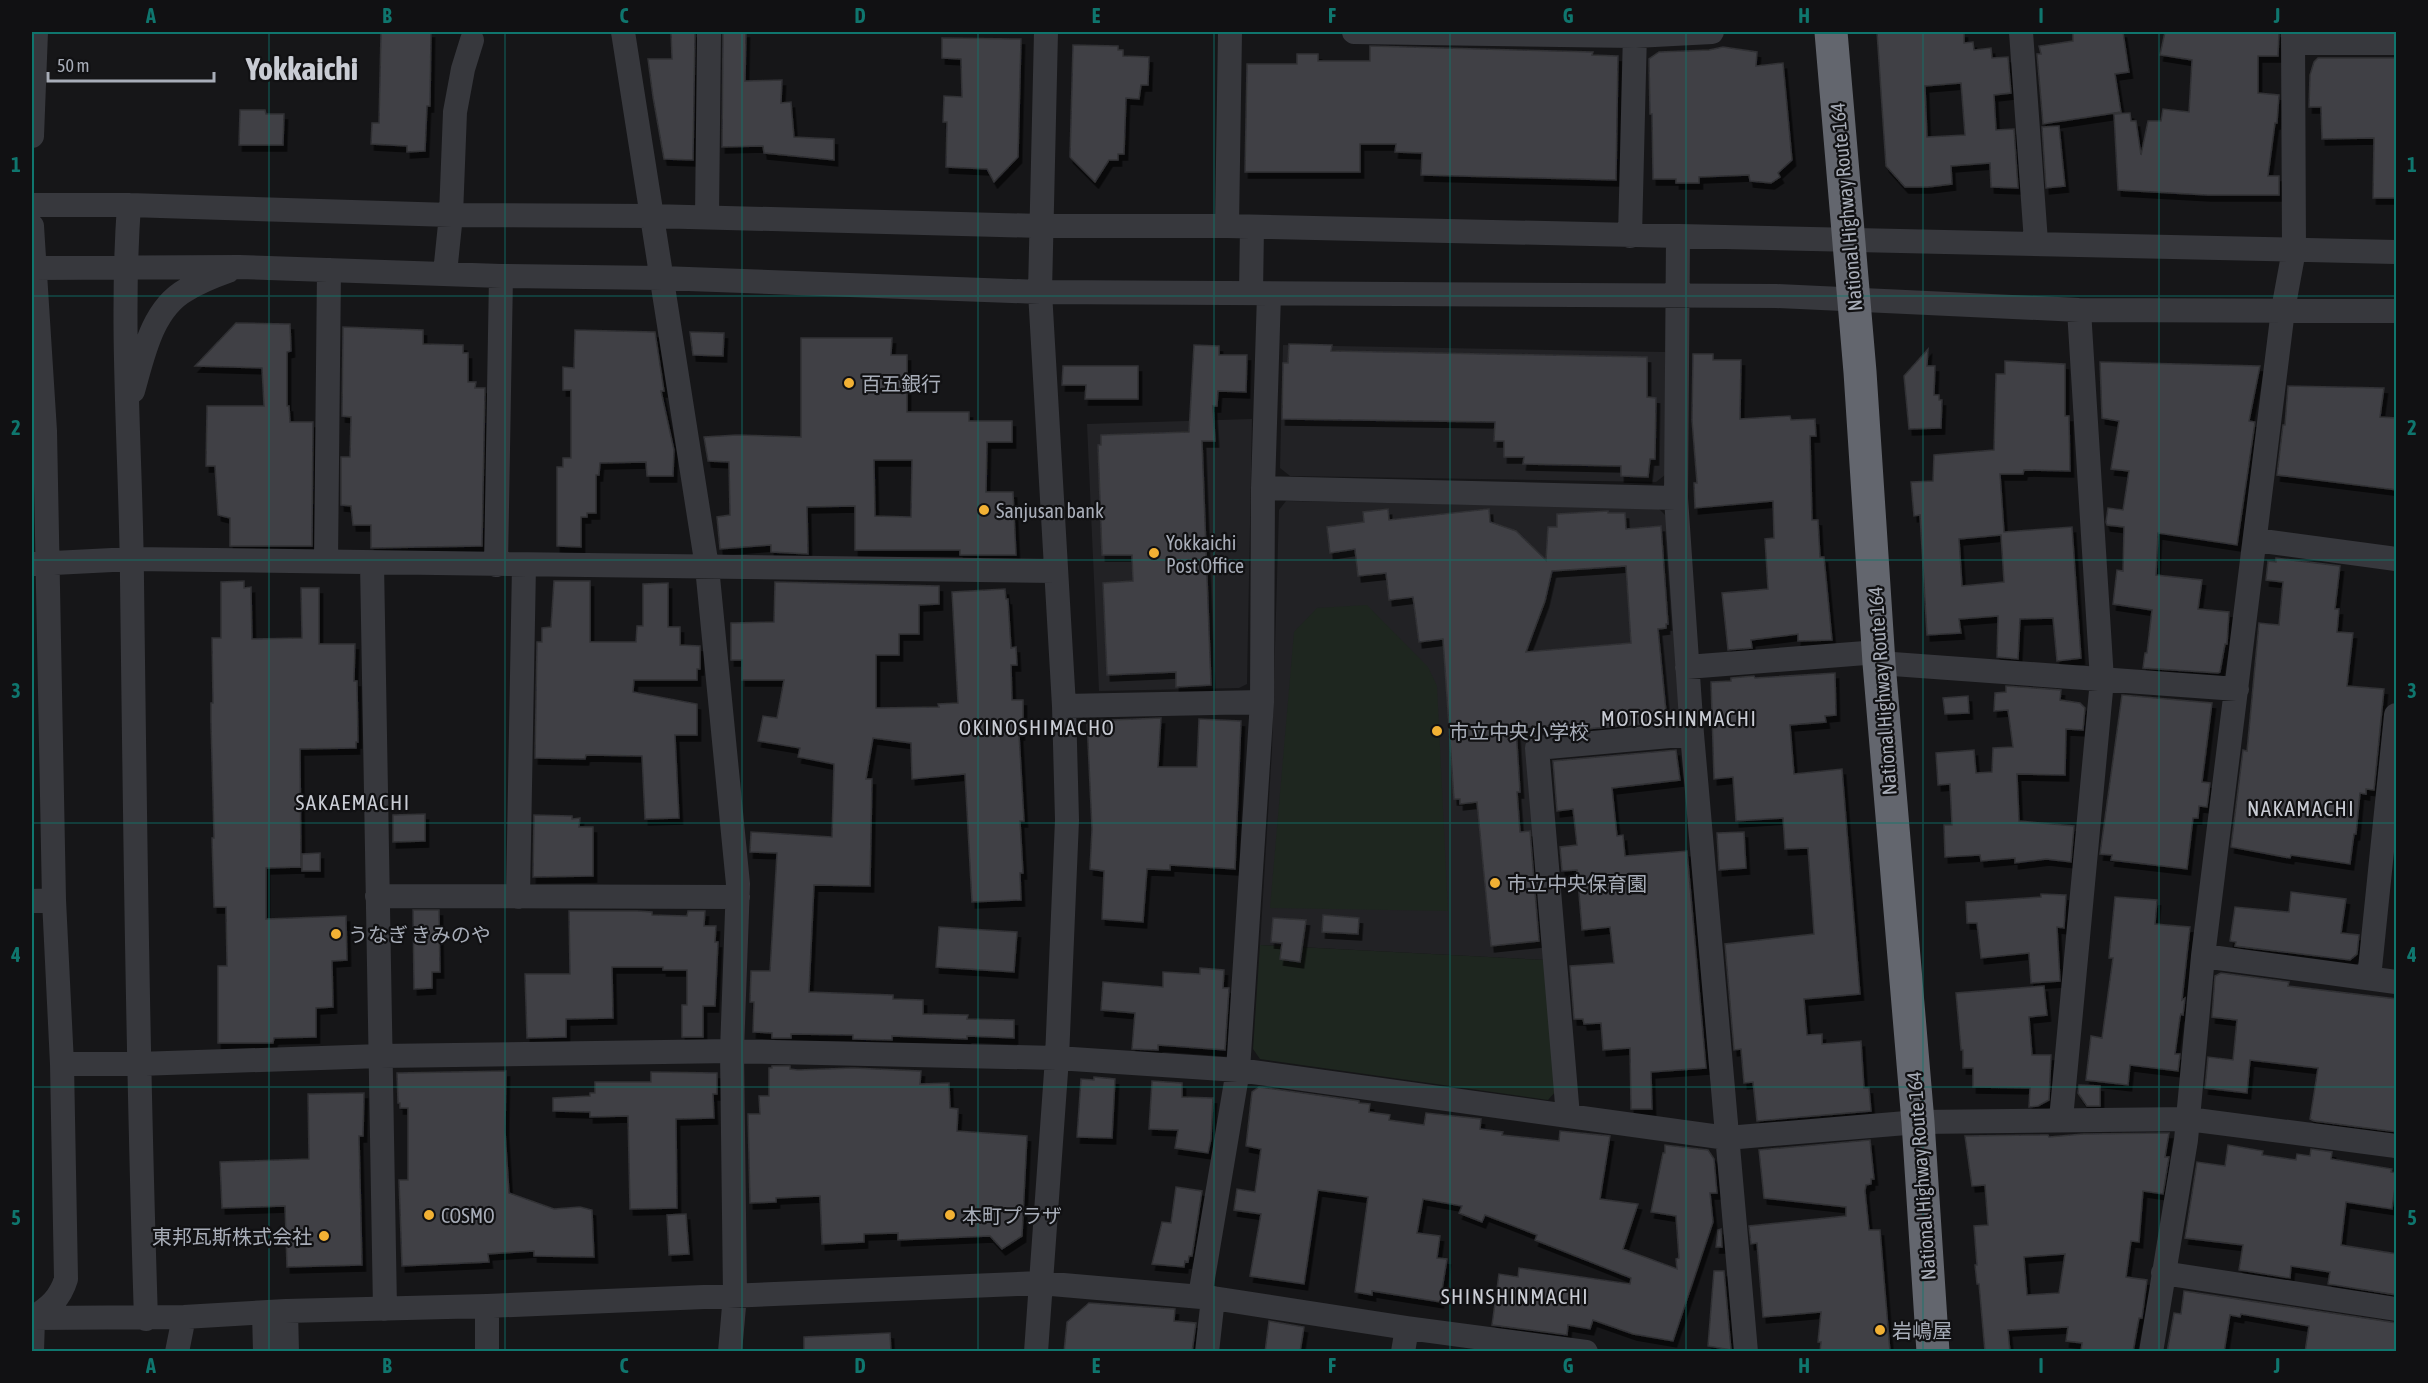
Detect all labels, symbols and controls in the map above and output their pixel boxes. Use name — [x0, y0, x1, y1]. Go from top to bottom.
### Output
text: A — [145, 4, 156, 27]
text: B — [382, 4, 392, 27]
text: C — [620, 4, 629, 27]
text: D — [854, 4, 866, 27]
text: E — [1092, 4, 1101, 27]
text: F — [1328, 4, 1336, 27]
text: G — [1563, 4, 1574, 27]
text: H — [1798, 4, 1810, 27]
text: I — [2038, 4, 2044, 27]
text: J — [2273, 4, 2280, 27]
scale bar — [48, 45, 214, 83]
district label: Yokkaichi — [245, 50, 358, 87]
text: 50 m — [57, 55, 89, 76]
street label: National Highway Route 164 — [1825, 102, 1867, 312]
text: 1 — [11, 153, 21, 176]
text: 1 — [2407, 153, 2417, 176]
place label: 百五銀行 — [861, 372, 941, 395]
marker: 百五銀行 — [842, 376, 856, 390]
text: 2 — [11, 416, 21, 439]
text: 2 — [2407, 416, 2417, 439]
place label: Sanjusan bank — [996, 499, 1104, 522]
marker: Sanjusan bank — [977, 503, 991, 517]
place label: Yokkaichi Post Office — [1166, 531, 1244, 577]
marker: Yokkaichi Post Office — [1147, 546, 1161, 560]
street label: National Highway Route 164 — [1863, 586, 1901, 796]
text: 3 — [11, 679, 21, 702]
text: 3 — [2407, 679, 2417, 702]
district label: MOTOSHINMACHI — [1601, 706, 1757, 730]
district label: OKINOSHIMACHO — [959, 715, 1115, 739]
place label: 市立中央小学校 — [1449, 720, 1589, 743]
marker: 市立中央小学校 — [1430, 724, 1444, 738]
district label: SAKAEMACHI — [295, 790, 411, 814]
district label: NAKAMACHI — [2247, 796, 2355, 820]
place label: 市立中央保育園 — [1507, 872, 1647, 895]
marker: 市立中央保育園 — [1488, 876, 1502, 890]
place label: うなぎ きみのや — [348, 923, 491, 946]
marker: うなぎ きみのや — [329, 927, 343, 941]
text: 4 — [10, 943, 21, 966]
text: 4 — [2406, 943, 2417, 966]
street label: National Highway Route 164 — [1902, 1071, 1940, 1281]
place label: COSMO — [441, 1204, 495, 1227]
place label: 本町プラザ — [962, 1204, 1062, 1227]
text: 5 — [11, 1206, 21, 1229]
text: 5 — [2407, 1206, 2417, 1229]
marker: COSMO — [422, 1208, 436, 1222]
marker: 本町プラザ — [943, 1208, 957, 1222]
place label: 東邦瓦斯株式会社 — [152, 1225, 312, 1248]
marker: 東邦瓦斯株式会社 — [317, 1229, 331, 1243]
district label: SHINSHINMACHI — [1441, 1284, 1589, 1308]
place label: 岩嶋屋 — [1892, 1319, 1952, 1342]
marker: 岩嶋屋 — [1873, 1323, 1887, 1337]
text: A — [145, 1354, 156, 1377]
text: B — [382, 1354, 392, 1377]
text: C — [620, 1354, 629, 1377]
text: D — [854, 1354, 866, 1377]
text: E — [1092, 1354, 1101, 1377]
text: F — [1328, 1354, 1336, 1377]
text: G — [1563, 1354, 1574, 1377]
text: H — [1798, 1354, 1810, 1377]
text: I — [2038, 1354, 2044, 1377]
text: J — [2273, 1354, 2280, 1377]

